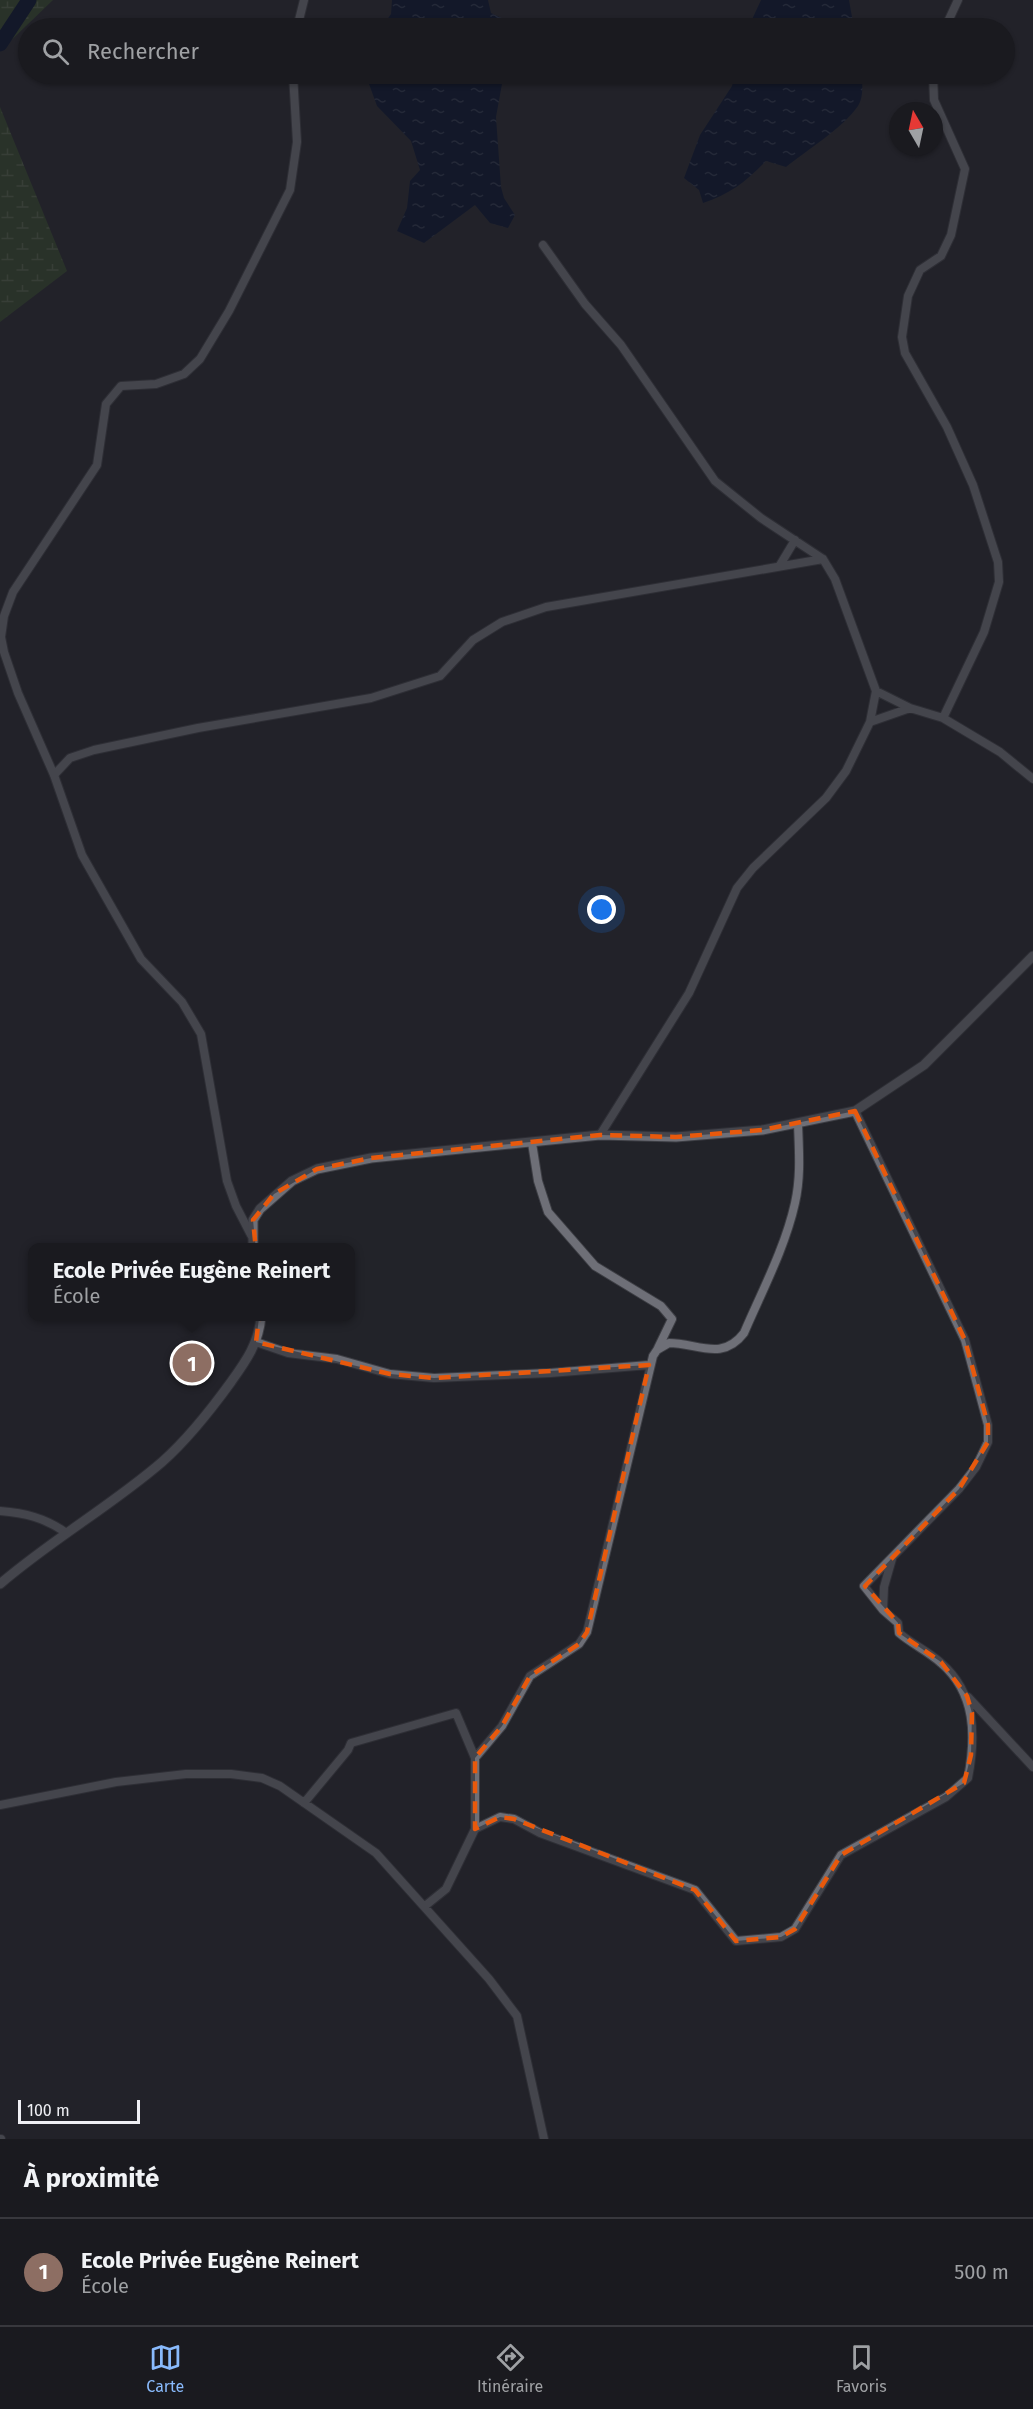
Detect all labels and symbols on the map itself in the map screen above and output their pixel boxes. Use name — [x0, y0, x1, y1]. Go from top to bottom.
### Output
north arrow — [889, 102, 943, 156]
your location — [587, 895, 616, 924]
pin: 1 — [172, 1340, 212, 1386]
scale bar — [18, 2097, 140, 2124]

